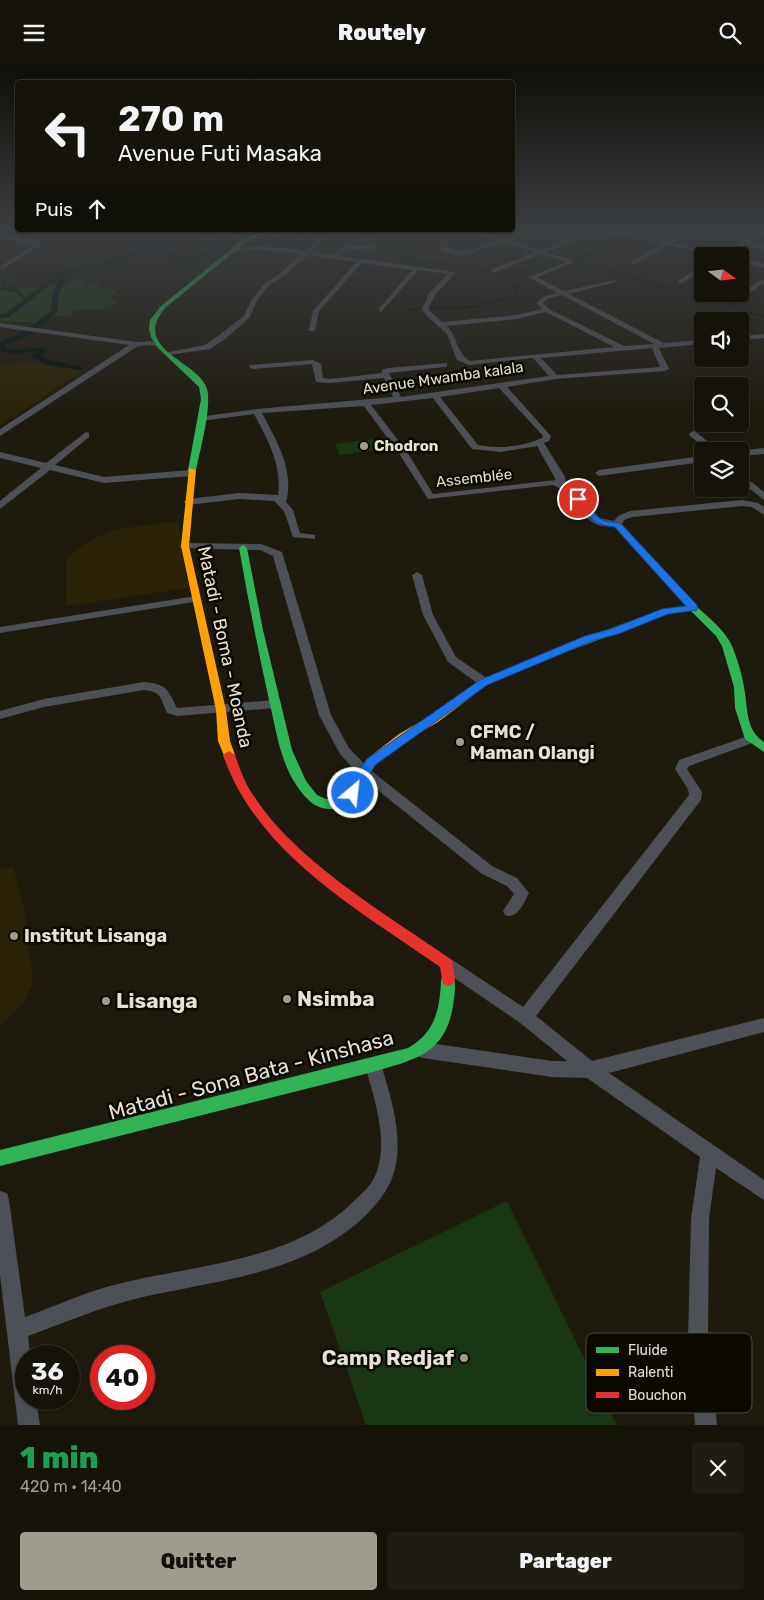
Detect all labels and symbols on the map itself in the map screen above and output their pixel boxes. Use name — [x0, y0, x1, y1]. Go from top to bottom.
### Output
north arrow — [694, 247, 749, 303]
street label: Avenue Mwamba kalala — [361, 358, 525, 398]
place label: Chodron — [374, 437, 438, 455]
marker: Chodron — [358, 440, 370, 452]
street label: Assemblée — [435, 465, 513, 491]
pin — [557, 478, 599, 520]
street label: Matadi - Boma - Moanda — [193, 544, 257, 750]
place label: CFMC / Maman Olangi — [470, 721, 595, 764]
marker: CFMC / Maman Olangi — [454, 736, 466, 748]
position arrow — [326, 766, 378, 818]
place label: Institut Lisanga — [24, 925, 167, 947]
marker: Institut Lisanga — [8, 930, 20, 942]
place label: Nsimba — [297, 986, 375, 1011]
place label: Lisanga — [116, 988, 198, 1013]
marker: Nsimba — [281, 993, 293, 1005]
marker: Lisanga — [100, 995, 112, 1007]
street label: Matadi - Sona Bata - Kinshasa — [106, 1024, 396, 1125]
legend — [586, 1333, 752, 1413]
text: Fluide — [628, 1342, 668, 1359]
speed limit sign: 40 — [90, 1345, 155, 1410]
place label: Camp Redjaf — [322, 1345, 455, 1370]
marker: Camp Redjaf — [458, 1352, 470, 1364]
text: Ralenti — [628, 1364, 673, 1381]
text: Bouchon — [628, 1387, 687, 1404]

